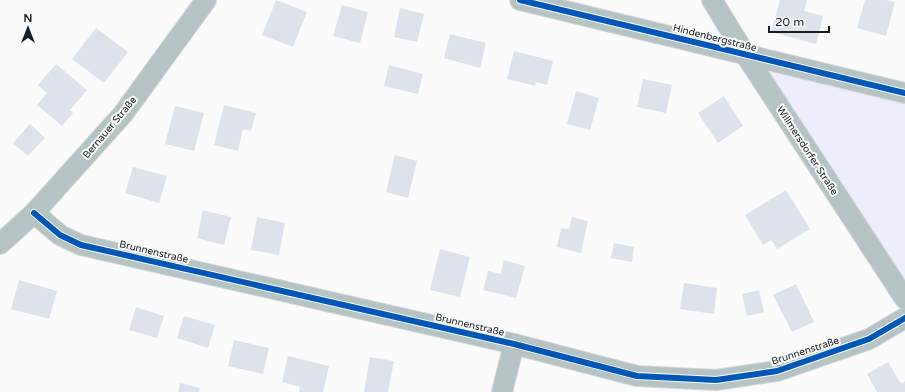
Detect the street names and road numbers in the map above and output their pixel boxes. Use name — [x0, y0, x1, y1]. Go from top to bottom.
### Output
street label: Hindenbergstraße — [672, 22, 758, 54]
street label: Bernauer Straße — [80, 94, 139, 161]
street label: Willmersdorfer Straße — [774, 104, 841, 198]
street label: Brunnenstraße — [118, 238, 190, 266]
street label: Brunnenstraße — [434, 311, 506, 339]
street label: Brunnenstraße — [770, 334, 841, 368]

